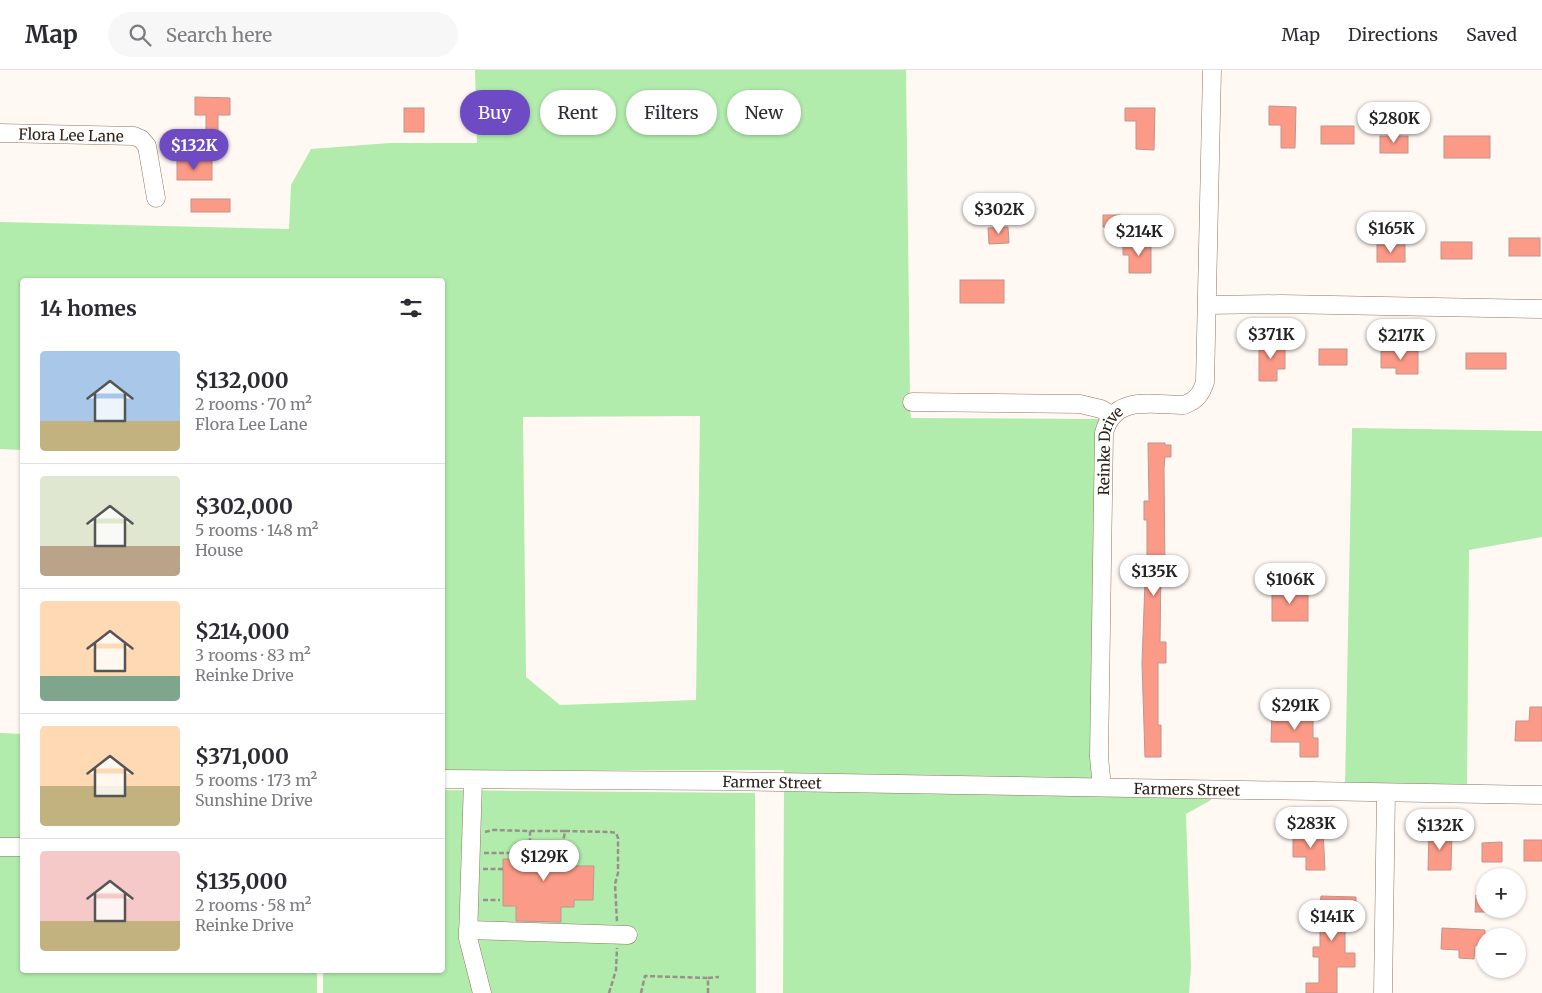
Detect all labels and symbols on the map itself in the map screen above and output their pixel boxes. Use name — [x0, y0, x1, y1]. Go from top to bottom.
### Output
pin: $280K — [1359, 102, 1429, 144]
street label: Flora Lee Lane — [18, 124, 124, 145]
pin: $132K — [159, 128, 229, 171]
pin: $302K — [964, 192, 1034, 235]
pin: $165K — [1356, 212, 1426, 254]
pin: $214K — [1104, 214, 1174, 257]
pin: $371K — [1236, 318, 1306, 360]
pin: $217K — [1366, 318, 1436, 361]
street label: Reinke Drive — [1094, 401, 1126, 496]
pin: $135K — [1119, 554, 1189, 597]
pin: $106K — [1255, 562, 1325, 605]
pin: $291K — [1260, 688, 1330, 731]
street label: Farmer Street — [722, 771, 822, 792]
street label: Farmers Street — [1134, 779, 1240, 799]
pin: $283K — [1276, 806, 1346, 849]
pin: $132K — [1405, 808, 1475, 851]
pin: $129K — [509, 840, 579, 882]
pin: $141K — [1297, 900, 1367, 942]

